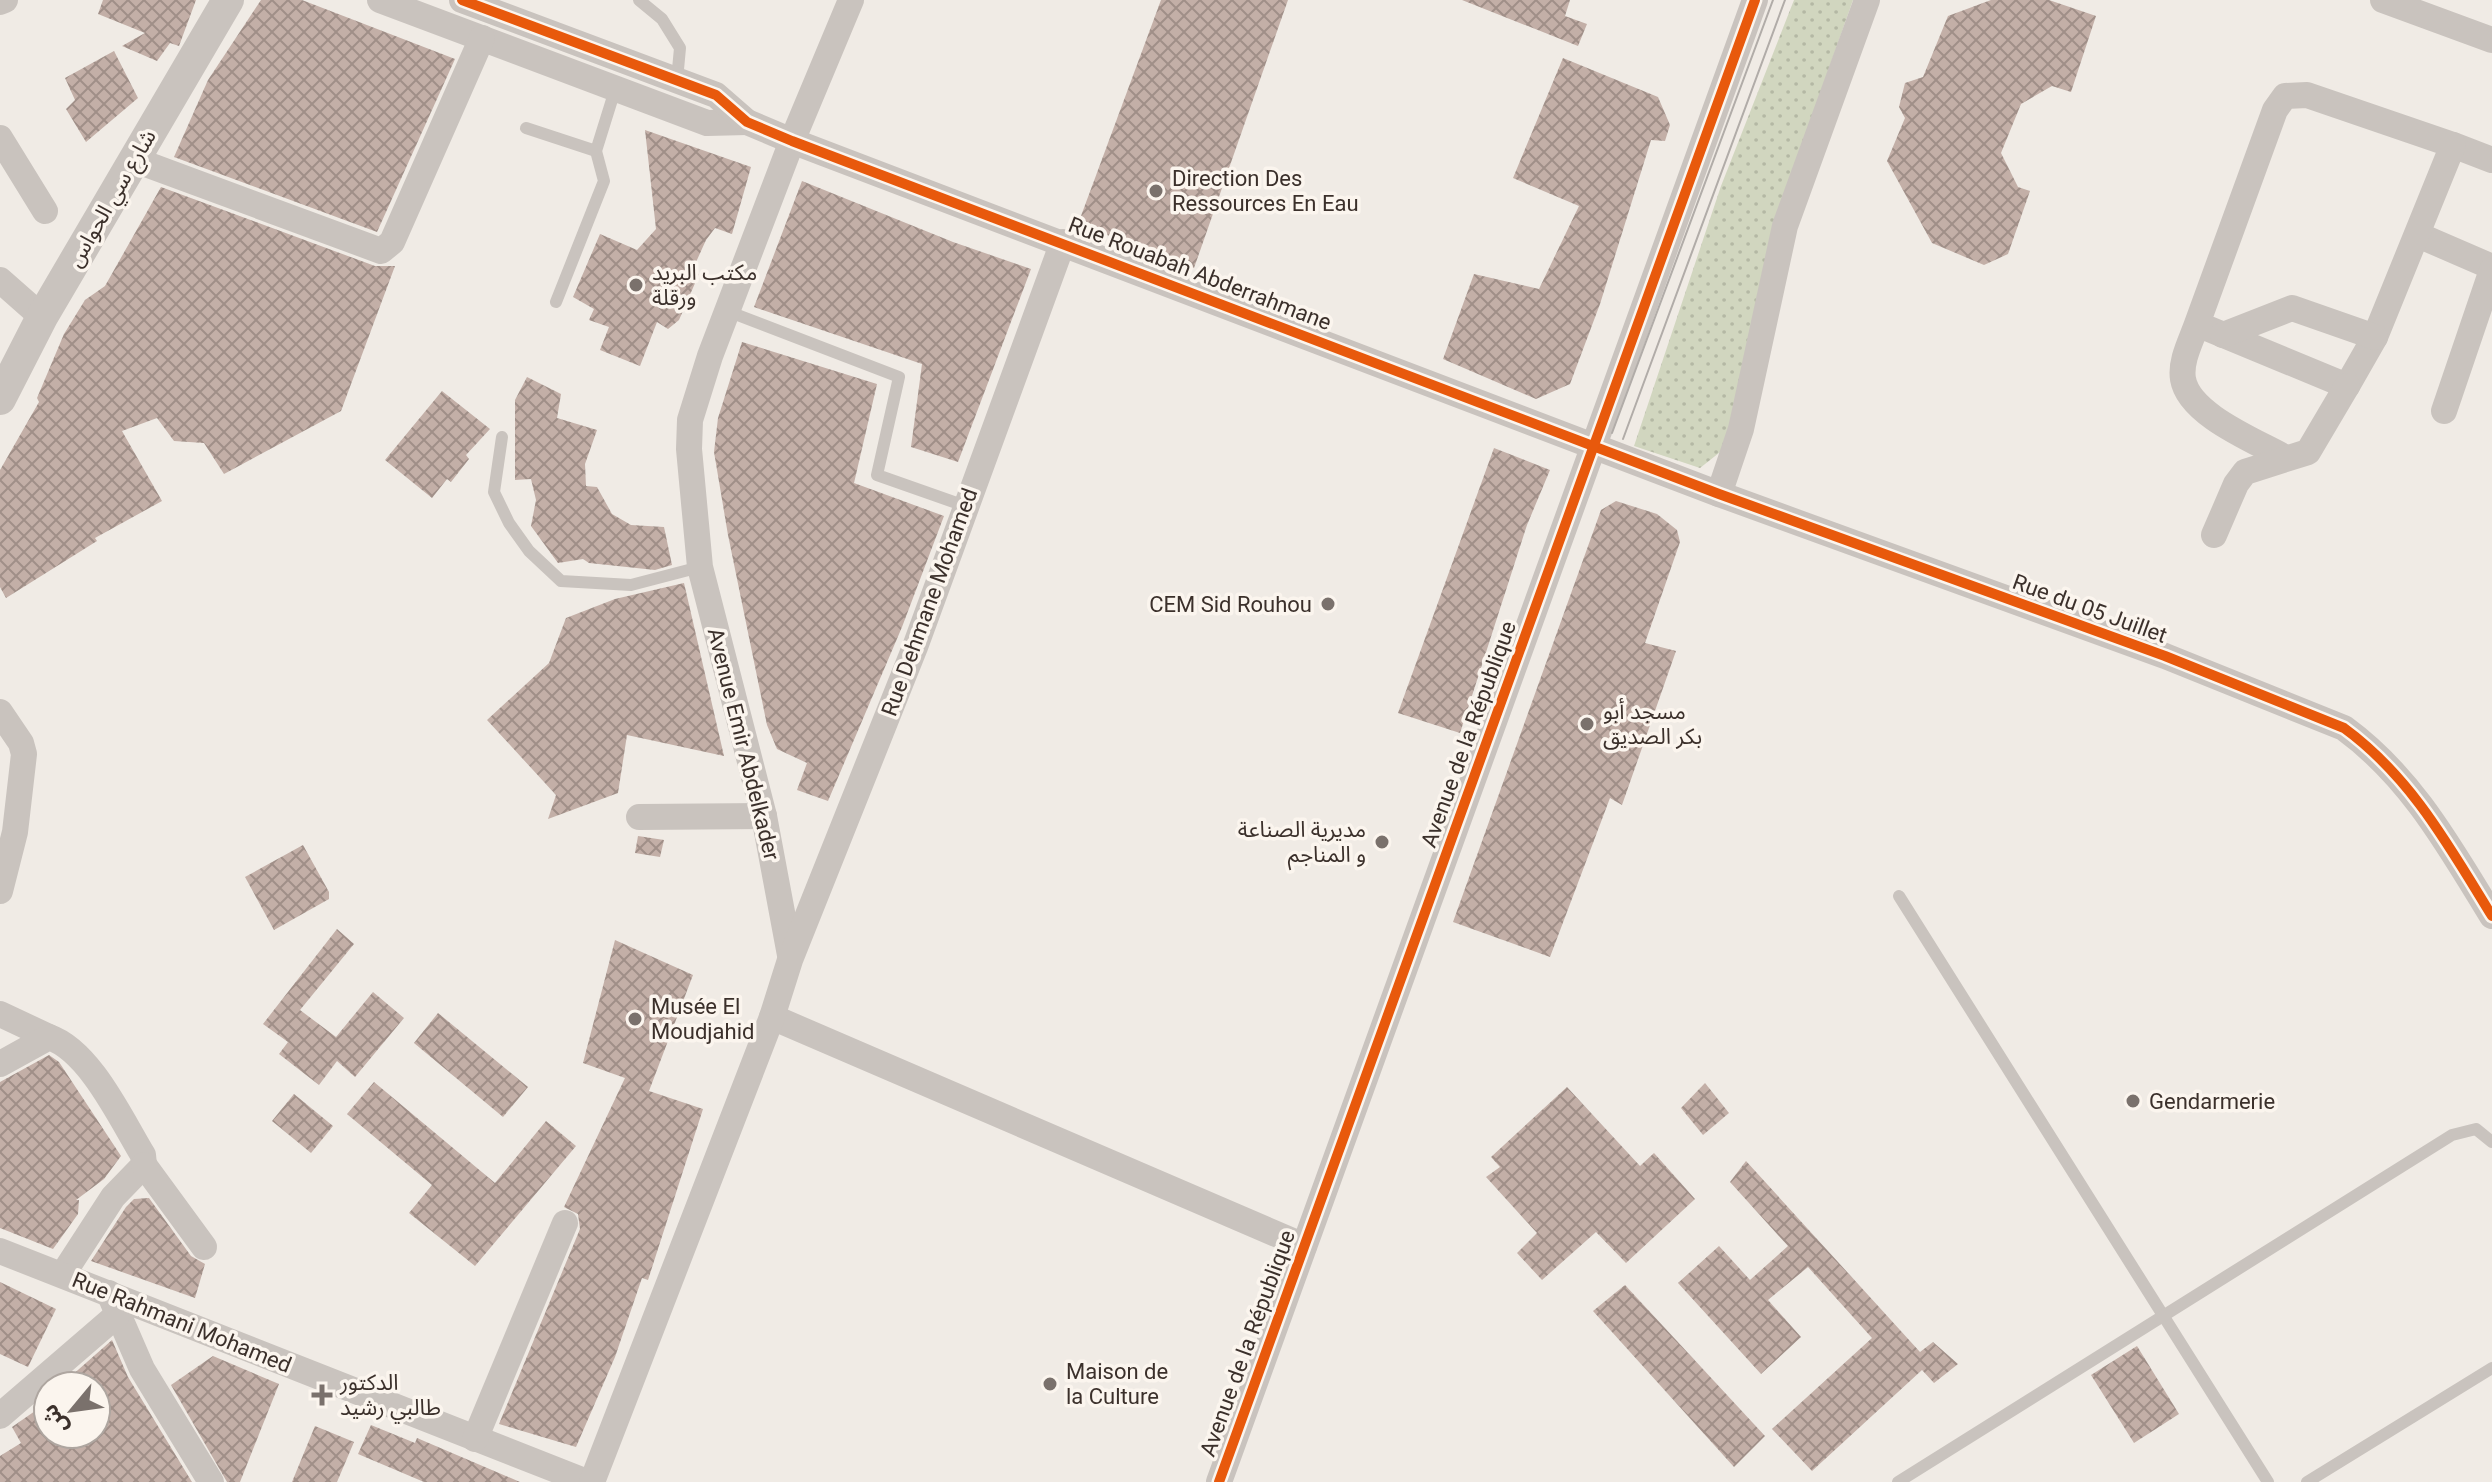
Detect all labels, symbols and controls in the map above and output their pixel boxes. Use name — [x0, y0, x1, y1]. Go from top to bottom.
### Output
street label: شارع سي الحواس — [62, 125, 164, 273]
place label: Direction Des Ressources En Eau — [1172, 166, 1359, 216]
marker: Direction Des Ressources En Eau — [1147, 182, 1165, 200]
street label: Rue Rouabah Abderrahmane — [1065, 212, 1335, 335]
place label: مكتب البريد ورقلة — [652, 260, 757, 311]
marker: مكتب البريد ورقلة — [627, 276, 645, 294]
street label: Rue Dehmane Mohamed — [877, 485, 982, 720]
street label: Rue du 05 Juillet — [2009, 569, 2170, 648]
place label: CEM Sid Rouhou — [1149, 592, 1312, 617]
marker: CEM Sid Rouhou — [1319, 595, 1337, 613]
street label: Avenue de la République — [1416, 618, 1521, 851]
street label: Avenue Emir Abdelkader — [703, 626, 785, 863]
place label: مسجد أبو بكر الصديق — [1603, 698, 1702, 750]
marker: مسجد أبو بكر الصديق — [1578, 715, 1596, 733]
place label: مديرية الصناعة و المناجم — [1238, 817, 1366, 871]
marker: مديرية الصناعة و المناجم — [1373, 833, 1391, 851]
place label: Musée El Moudjahid — [651, 994, 754, 1044]
marker: Musée El Moudjahid — [626, 1010, 644, 1028]
place label: Gendarmerie — [2149, 1089, 2275, 1114]
marker: Gendarmerie — [2124, 1092, 2142, 1110]
street label: Avenue de la République — [1195, 1227, 1300, 1460]
street label: Rue Rahmani Mohamed — [69, 1267, 295, 1378]
place label: Maison de la Culture — [1066, 1359, 1168, 1409]
north arrow — [32, 1370, 112, 1450]
place label: الدكتور طالبي رشيد — [339, 1370, 441, 1424]
marker: Maison de la Culture — [1041, 1375, 1059, 1393]
marker: الدكتور طالبي رشيد — [311, 1384, 333, 1406]
text: ش — [37, 1400, 73, 1439]

